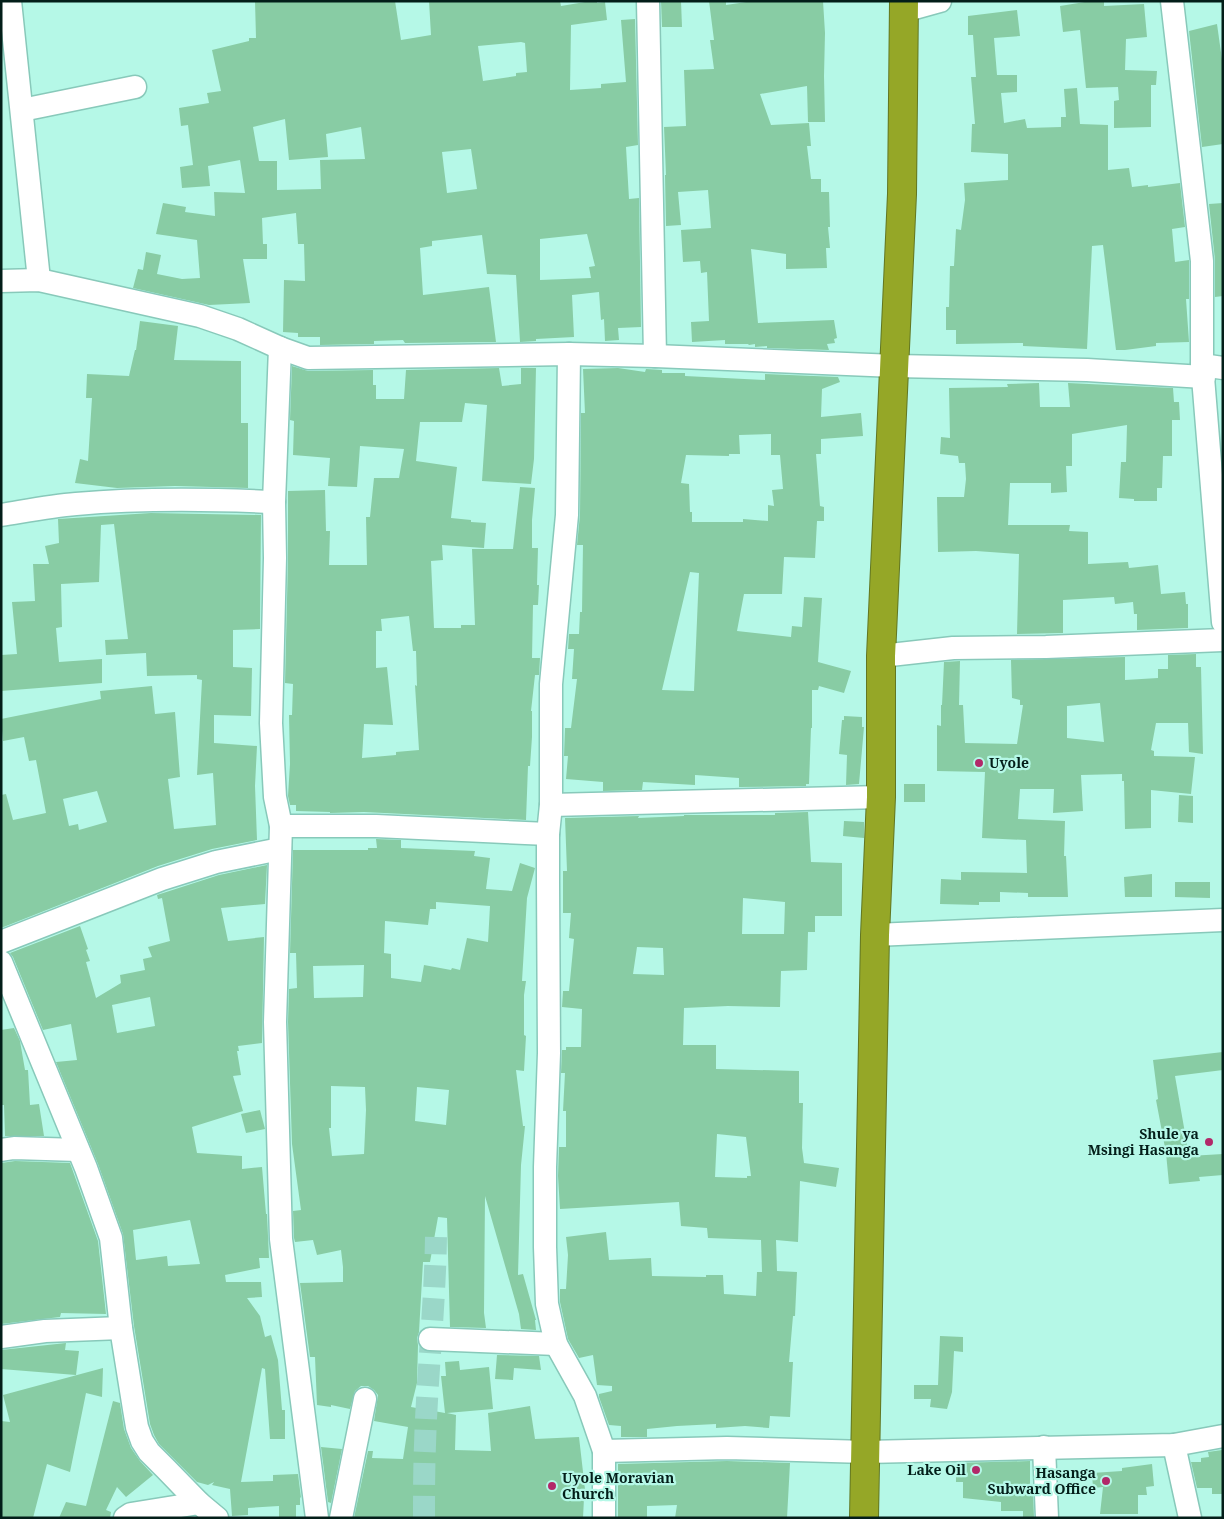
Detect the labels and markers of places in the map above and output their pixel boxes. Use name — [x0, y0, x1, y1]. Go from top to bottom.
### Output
place label: Uyole — [989, 753, 1029, 772]
marker: Uyole — [973, 757, 985, 769]
place label: Shule ya Msingi Hasanga — [1088, 1124, 1199, 1159]
marker: Shule ya Msingi Hasanga — [1203, 1136, 1215, 1148]
place label: Lake Oil — [907, 1460, 966, 1479]
place label: Hasanga Subward Office — [988, 1463, 1096, 1498]
marker: Lake Oil — [970, 1464, 982, 1476]
place label: Uyole Moravian Church — [562, 1468, 674, 1503]
marker: Hasanga Subward Office — [1100, 1475, 1112, 1487]
marker: Uyole Moravian Church — [546, 1480, 558, 1492]

